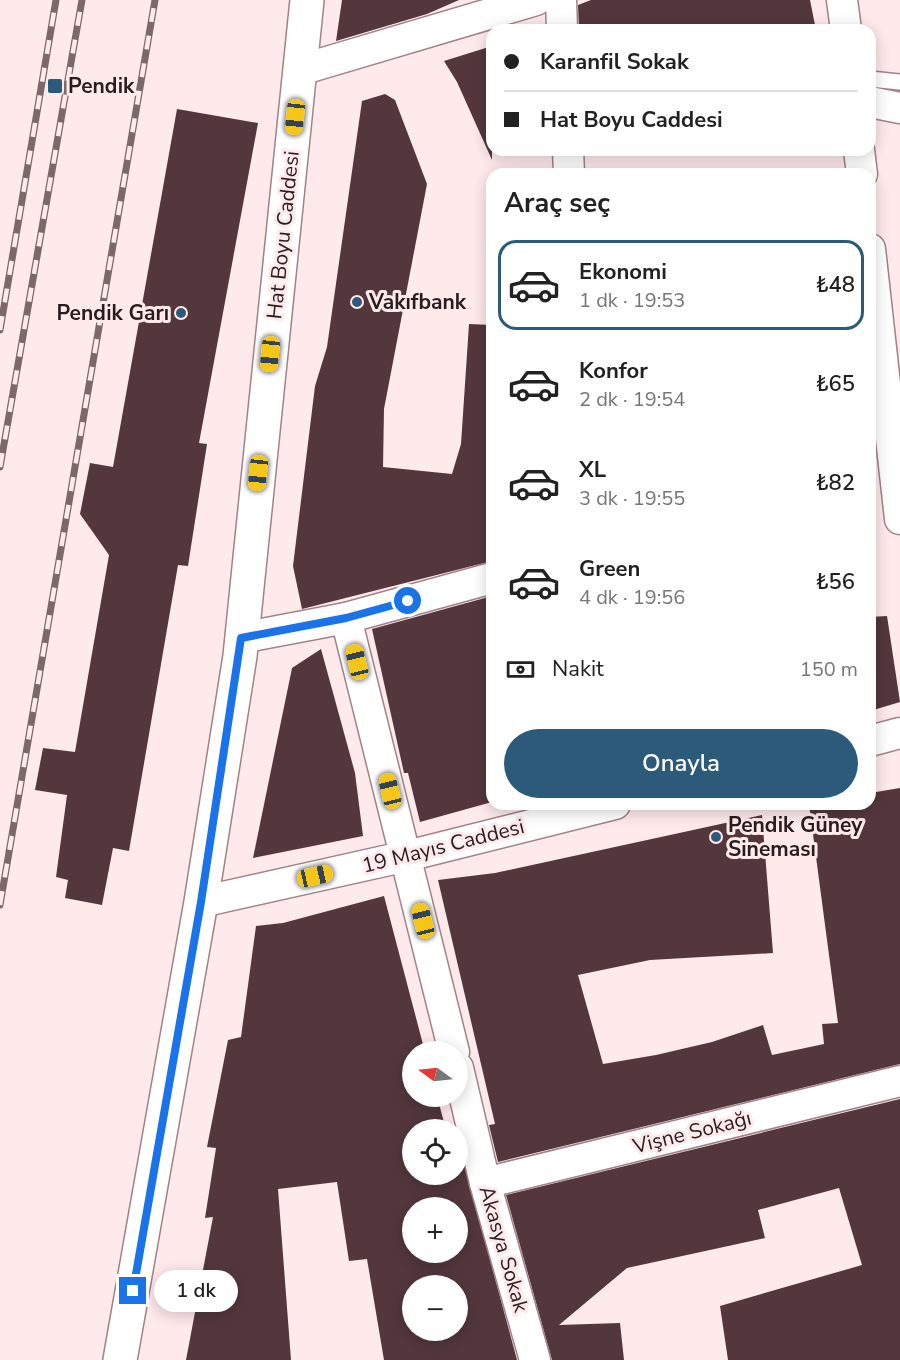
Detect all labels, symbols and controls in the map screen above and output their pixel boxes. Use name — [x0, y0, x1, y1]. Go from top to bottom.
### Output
text: Karanfil Sokak — [540, 47, 689, 77]
place label: Pendik — [68, 72, 135, 100]
marker: Pendik — [46, 77, 64, 95]
car — [284, 98, 306, 136]
text: Hat Boyu Caddesi — [540, 105, 723, 135]
street label: Hat Boyu Caddesi — [260, 149, 306, 321]
text: Araç seç — [504, 185, 610, 222]
text: Ekonomi — [579, 257, 667, 287]
icon: car — [507, 258, 561, 312]
text: ₺48 — [815, 270, 855, 300]
text: 1 dk · 19:53 — [579, 287, 685, 314]
place label: Vakıfbank — [368, 288, 467, 316]
marker: Vakıfbank — [350, 295, 364, 309]
place label: Pendik Garı — [56, 299, 169, 327]
marker: Pendik Garı — [174, 306, 188, 320]
car — [259, 335, 281, 373]
text: Konfor — [579, 356, 648, 386]
icon: car — [507, 357, 561, 411]
text: ₺65 — [815, 369, 855, 399]
text: 2 dk · 19:54 — [579, 386, 685, 413]
car — [247, 454, 269, 492]
text: XL — [579, 455, 606, 485]
icon: car — [507, 456, 561, 510]
text: ₺82 — [815, 468, 855, 498]
text: 3 dk · 19:55 — [579, 485, 685, 512]
text: Green — [579, 554, 640, 584]
icon: car — [507, 555, 561, 609]
text: ₺56 — [815, 567, 855, 597]
text: 4 dk · 19:56 — [579, 584, 685, 611]
route start — [394, 587, 421, 614]
car — [344, 642, 370, 682]
icon: cash — [504, 653, 537, 686]
text: Nakit — [552, 654, 604, 684]
text: 150 m — [800, 656, 858, 683]
button: Onayla — [504, 729, 858, 798]
car — [377, 771, 403, 811]
place label: Pendik Güney Sineması — [728, 811, 863, 863]
street label: 19 Mayıs Caddesi — [359, 812, 527, 880]
marker: Pendik Güney Sineması — [709, 830, 723, 844]
car — [295, 863, 335, 889]
car — [410, 901, 436, 941]
north arrow — [402, 1041, 468, 1107]
map controls — [402, 1041, 468, 1341]
street label: Vişne Sokağı — [629, 1104, 754, 1160]
button: locate — [402, 1119, 468, 1185]
street label: Akasya Sokak — [473, 1182, 536, 1316]
button: + — [402, 1197, 468, 1263]
callout: 1 dk — [154, 1270, 238, 1312]
button: − — [402, 1275, 468, 1341]
route end — [119, 1277, 146, 1304]
text: 1 dk — [176, 1277, 216, 1304]

